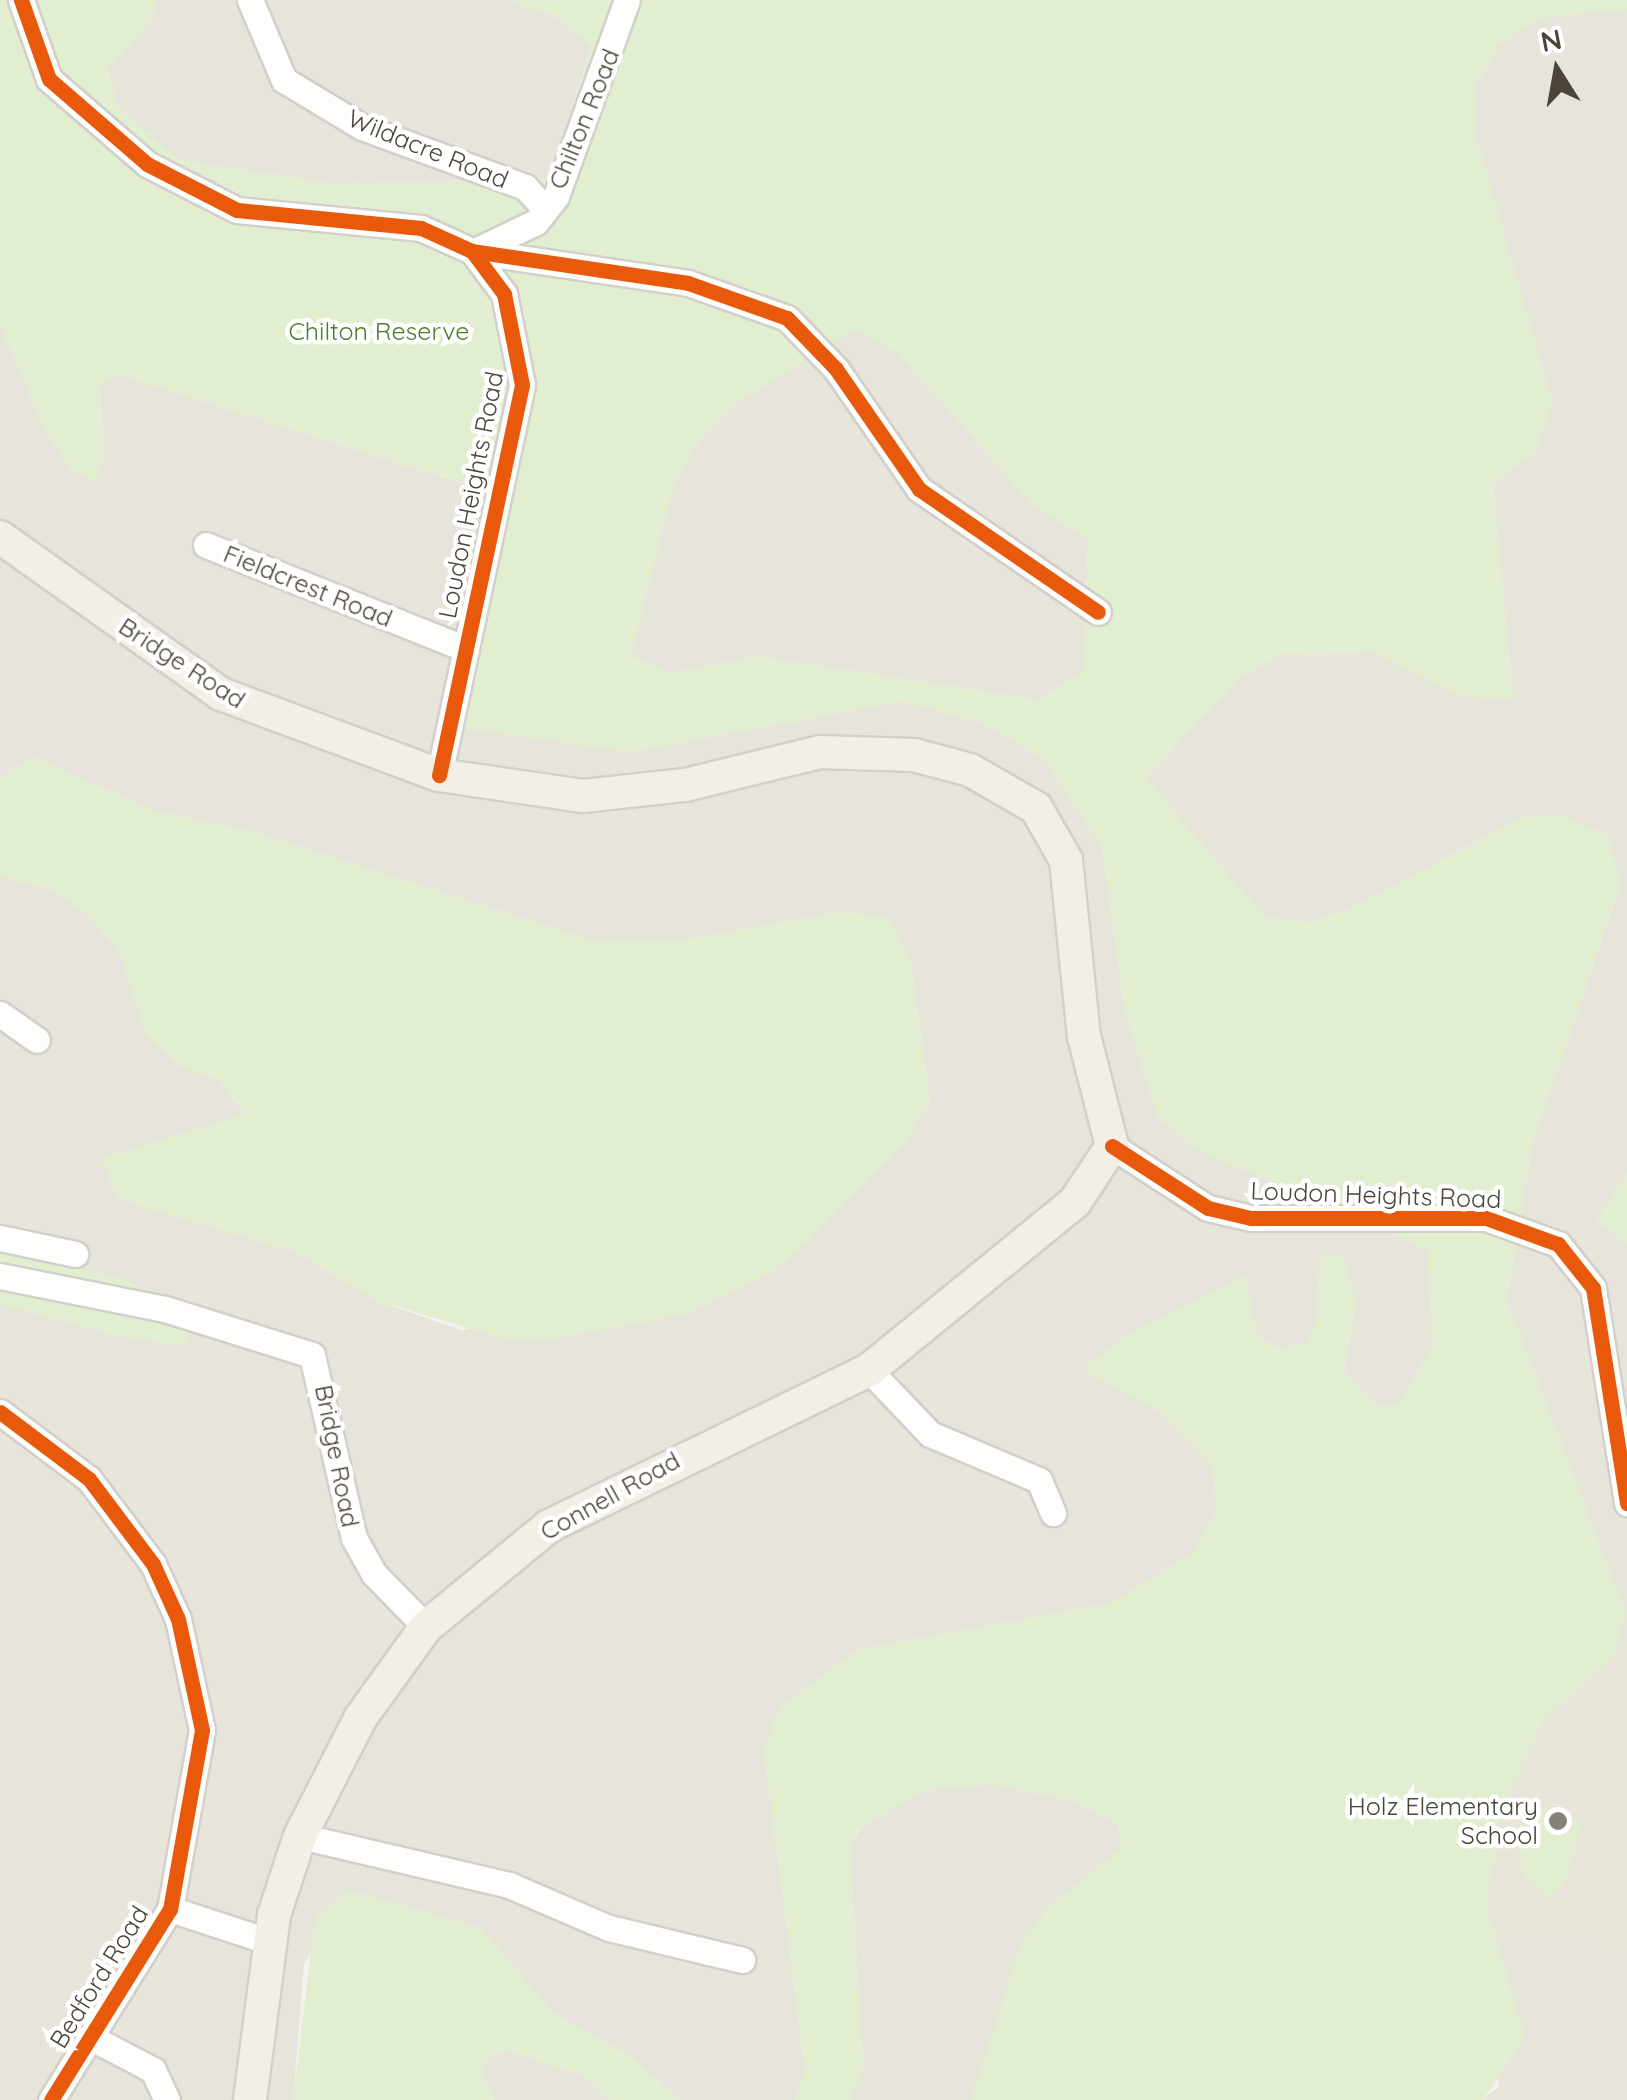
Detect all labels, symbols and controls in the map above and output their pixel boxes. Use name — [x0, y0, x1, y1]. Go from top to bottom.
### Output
north arrow — [1507, 20, 1607, 120]
text: N — [1538, 21, 1565, 59]
street label: Chilton Road — [542, 45, 626, 193]
street label: Wildacre Road — [343, 103, 513, 195]
park label: Chilton Reserve — [289, 316, 469, 346]
street label: Loudon Heights Road — [432, 369, 510, 621]
street label: Fieldcrest Road — [219, 538, 397, 634]
street label: Bridge Road — [113, 611, 251, 715]
street label: Loudon Heights Road — [1250, 1176, 1502, 1214]
street label: Bridge Road — [308, 1382, 366, 1530]
street label: Connell Road — [535, 1445, 685, 1547]
place label: Holz Elementary School — [1348, 1792, 1538, 1851]
marker: Holz Elementary School — [1547, 1810, 1569, 1832]
street label: Bedford Road — [43, 1900, 155, 2054]

